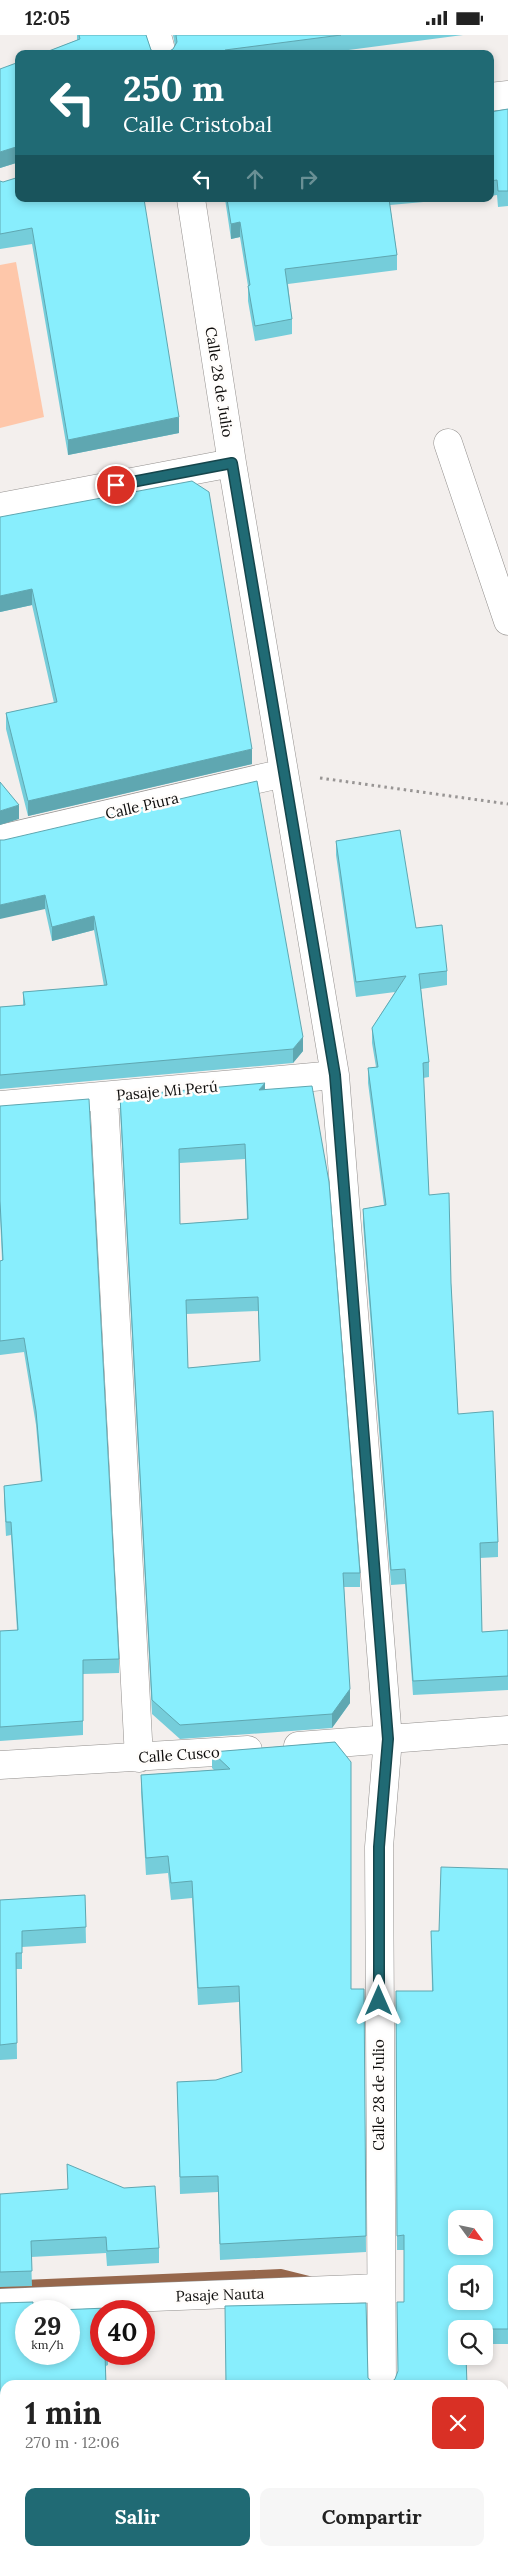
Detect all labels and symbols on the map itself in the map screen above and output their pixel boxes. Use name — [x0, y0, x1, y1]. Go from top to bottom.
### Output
street label: Calle 28 de Julio — [201, 325, 238, 439]
pin — [95, 464, 137, 506]
street label: Calle Piura — [103, 788, 181, 823]
street label: Pasaje Mi Perú — [115, 1077, 219, 1104]
street label: Calle Cusco — [138, 1742, 221, 1767]
position arrow — [352, 1974, 404, 2026]
street label: Calle 28 de Julio — [369, 2039, 388, 2151]
north arrow — [448, 2210, 492, 2255]
street label: Pasaje Nauta — [175, 2283, 265, 2306]
speed limit sign: 40 — [90, 2300, 155, 2365]

